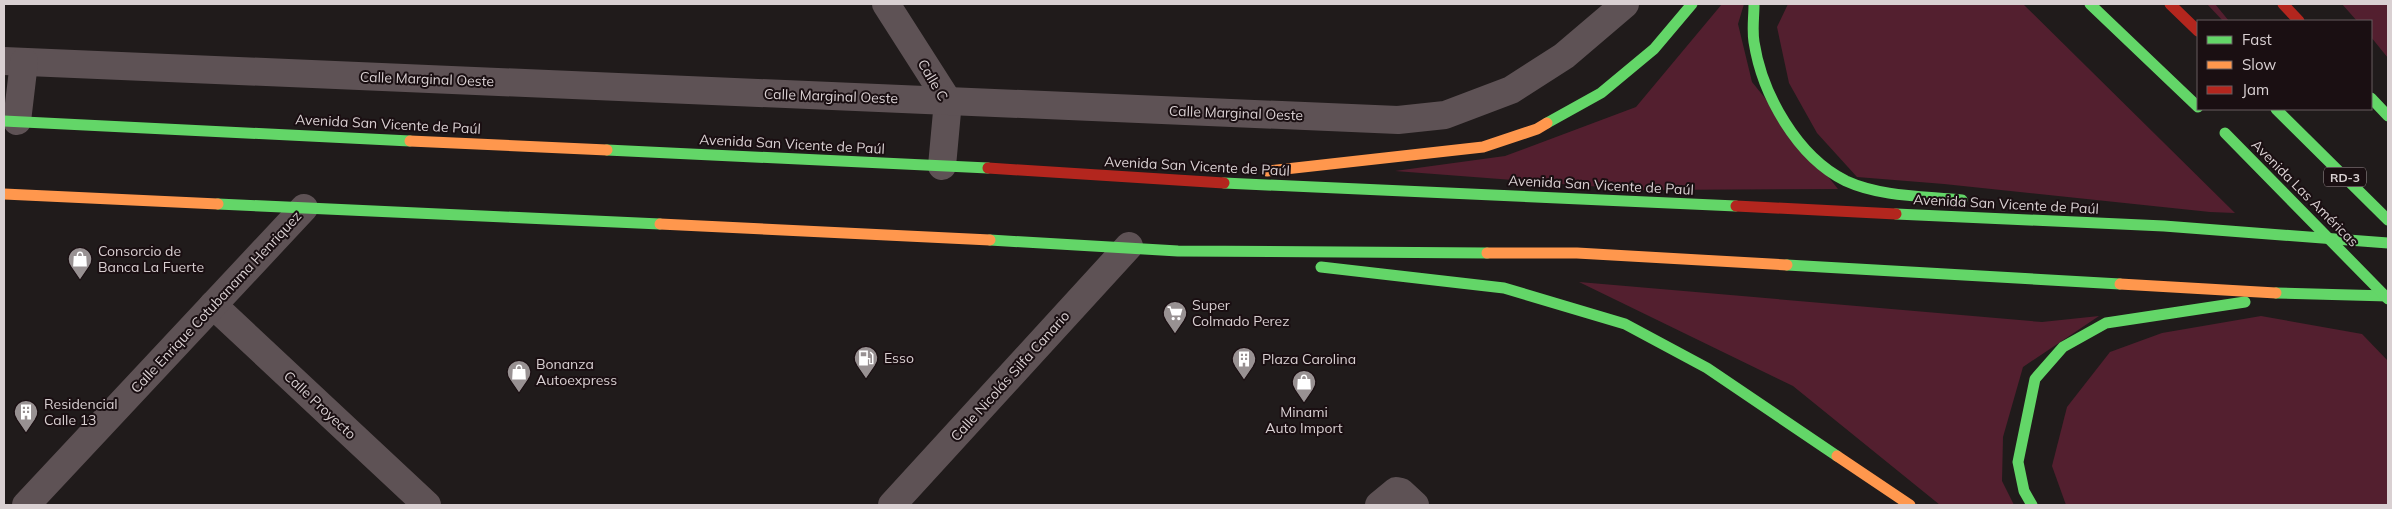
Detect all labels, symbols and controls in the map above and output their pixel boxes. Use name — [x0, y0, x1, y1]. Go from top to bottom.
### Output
legend — [2197, 20, 2372, 110]
text: Fast — [2242, 30, 2272, 49]
text: Slow — [2242, 55, 2276, 74]
street label: Calle C — [914, 56, 952, 104]
street label: Calle Marginal Oeste — [360, 68, 494, 90]
text: Jam — [2242, 80, 2269, 99]
street label: Calle Marginal Oeste — [764, 85, 898, 107]
street label: Calle Marginal Oeste — [1169, 102, 1303, 124]
street label: Avenida San Vicente de Paúl — [295, 110, 481, 138]
street label: Avenida San Vicente de Paúl — [699, 130, 885, 158]
street label: Avenida Las Américas — [2248, 136, 2362, 250]
street label: Avenida San Vicente de Paúl — [1104, 152, 1290, 180]
road number: RD-3 — [2324, 168, 2366, 186]
street label: Avenida San Vicente de Paúl — [1508, 171, 1694, 199]
street label: Avenida San Vicente de Paúl — [1913, 190, 2099, 218]
street label: Calle Enrique Cotubanama Henriquez — [127, 207, 305, 397]
place label: Consorcio de Banca La Fuerte — [98, 242, 204, 276]
shop icon: Consorcio de Banca La Fuerte — [67, 246, 93, 280]
place label: Super Colmado Perez — [1192, 296, 1289, 330]
supermarket icon: Super Colmado Perez — [1162, 300, 1188, 334]
street label: Calle Nicolás Silfa Canario — [947, 307, 1073, 445]
fuel station icon: Esso — [853, 345, 879, 379]
building icon: Plaza Carolina — [1231, 346, 1257, 380]
place label: Esso — [884, 349, 914, 367]
place label: Plaza Carolina — [1262, 350, 1356, 368]
place label: Bonanza Autoexpress — [536, 355, 617, 389]
shop icon: Bonanza Autoexpress — [506, 359, 532, 393]
street label: Calle Proyecto — [280, 367, 360, 443]
shop icon: Minami Auto Import — [1291, 369, 1317, 403]
place label: Residencial Calle 13 — [44, 395, 118, 429]
building icon: Residencial Calle 13 — [13, 399, 39, 433]
place label: Minami Auto Import — [1265, 403, 1343, 437]

